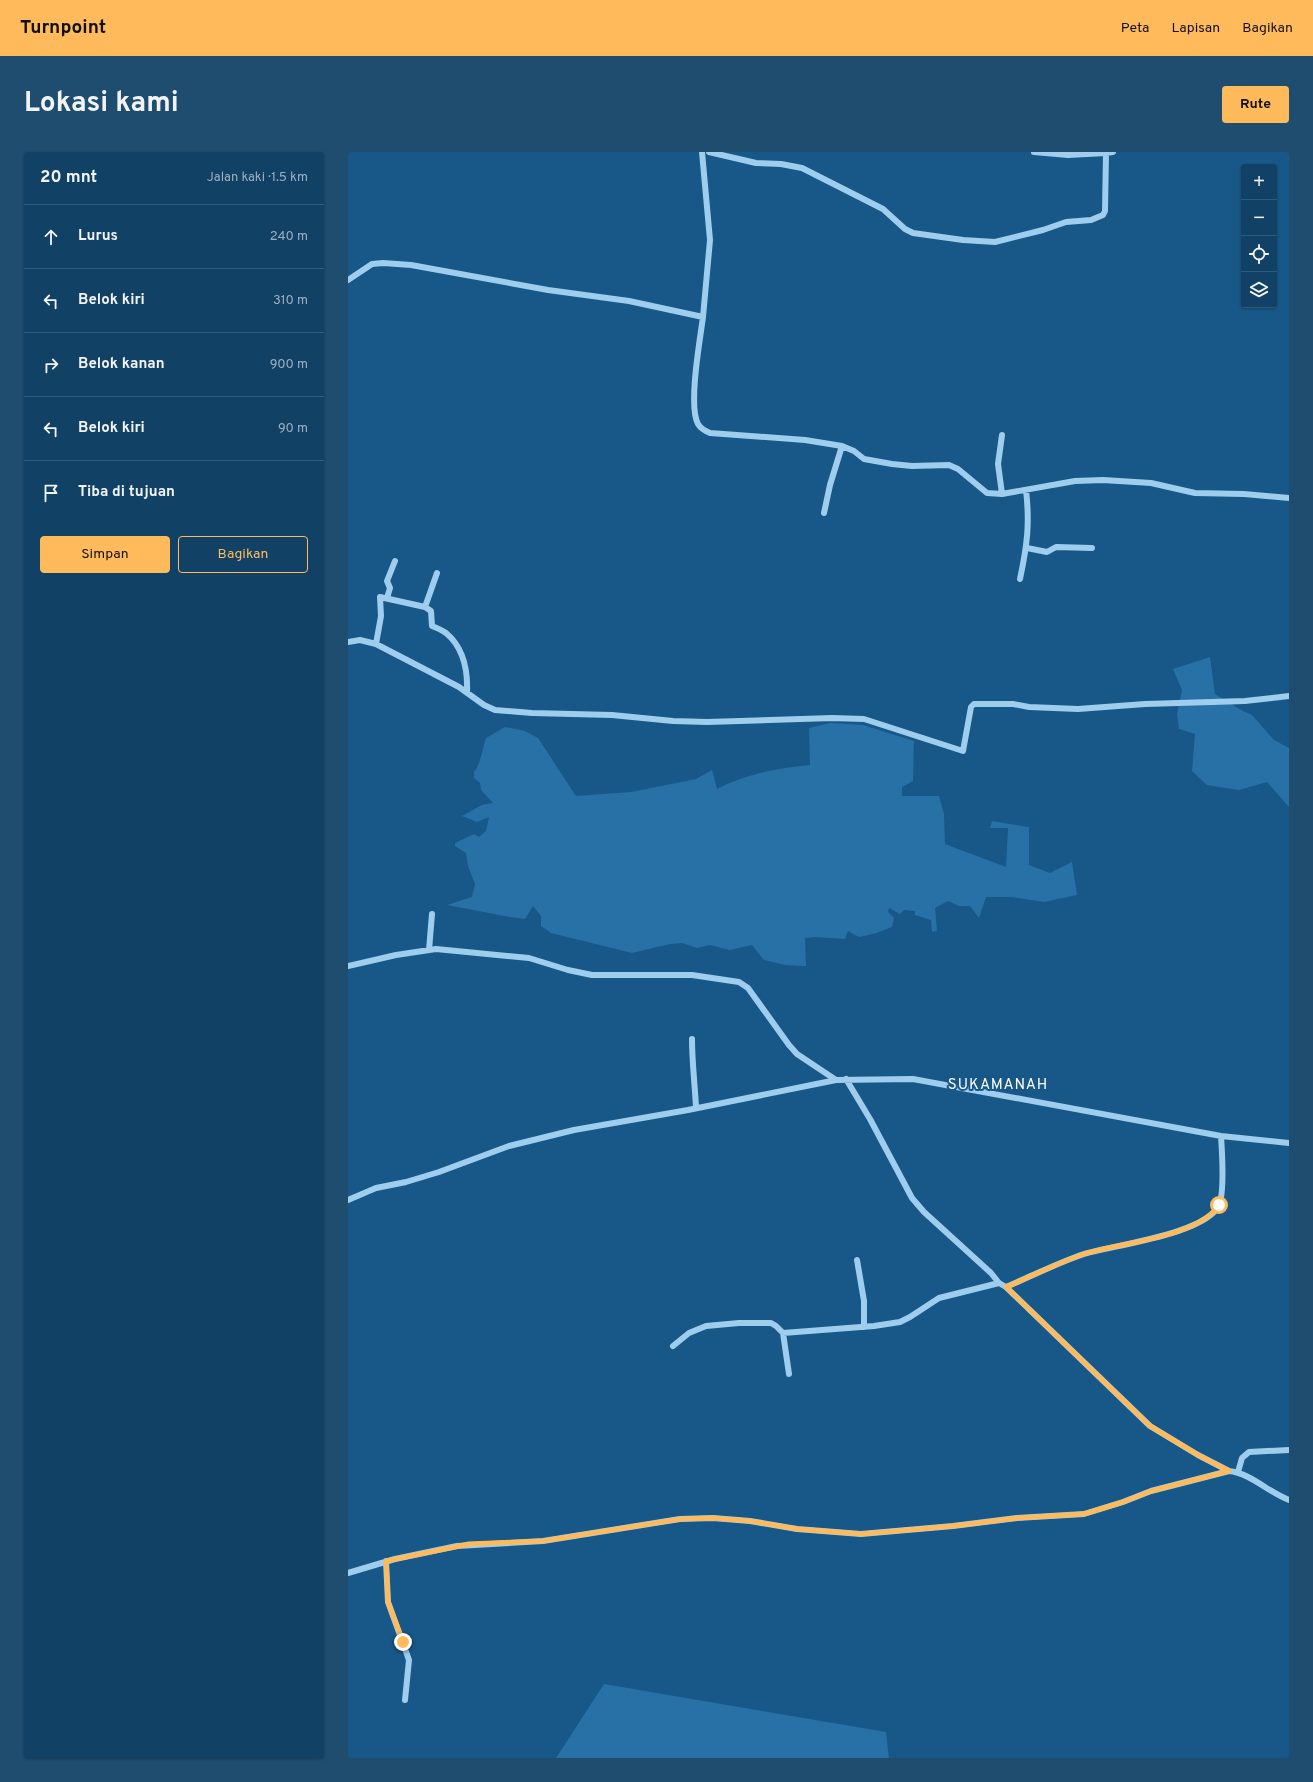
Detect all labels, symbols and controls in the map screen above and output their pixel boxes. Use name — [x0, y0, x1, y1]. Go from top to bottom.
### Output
text: Turnpoint — [20, 16, 106, 40]
text: Peta — [1121, 20, 1149, 37]
text: Lapisan — [1171, 20, 1220, 37]
text: Bagikan — [1242, 20, 1293, 37]
text: Lokasi kami — [24, 86, 179, 122]
button: Rute — [1222, 86, 1289, 123]
map controls — [1241, 164, 1277, 308]
button: + — [1241, 164, 1277, 200]
text: 20 mnt — [40, 167, 97, 189]
text: Jalan kaki · 1.5 km — [207, 170, 308, 186]
button: − — [1241, 200, 1277, 236]
icon: ahead — [40, 226, 62, 248]
text: Lurus — [78, 227, 118, 246]
text: 240 m — [270, 229, 308, 245]
button: locate — [1241, 236, 1277, 272]
button: layers — [1241, 272, 1277, 308]
icon: left — [40, 290, 62, 312]
text: Belok kiri — [78, 291, 145, 310]
text: 310 m — [273, 293, 308, 309]
icon: right — [40, 354, 62, 376]
text: Belok kanan — [78, 355, 165, 374]
text: 900 m — [270, 357, 308, 373]
icon: left — [40, 418, 62, 440]
text: Belok kiri — [78, 419, 145, 438]
text: 90 m — [278, 421, 308, 437]
icon: arrive — [40, 482, 62, 504]
text: Tiba di tujuan — [78, 483, 175, 502]
button: Simpan — [40, 536, 170, 573]
button: Bagikan — [178, 536, 308, 573]
district label: SUKAMANAH — [948, 1076, 1048, 1095]
route start — [1210, 1196, 1228, 1214]
route end — [394, 1633, 412, 1651]

